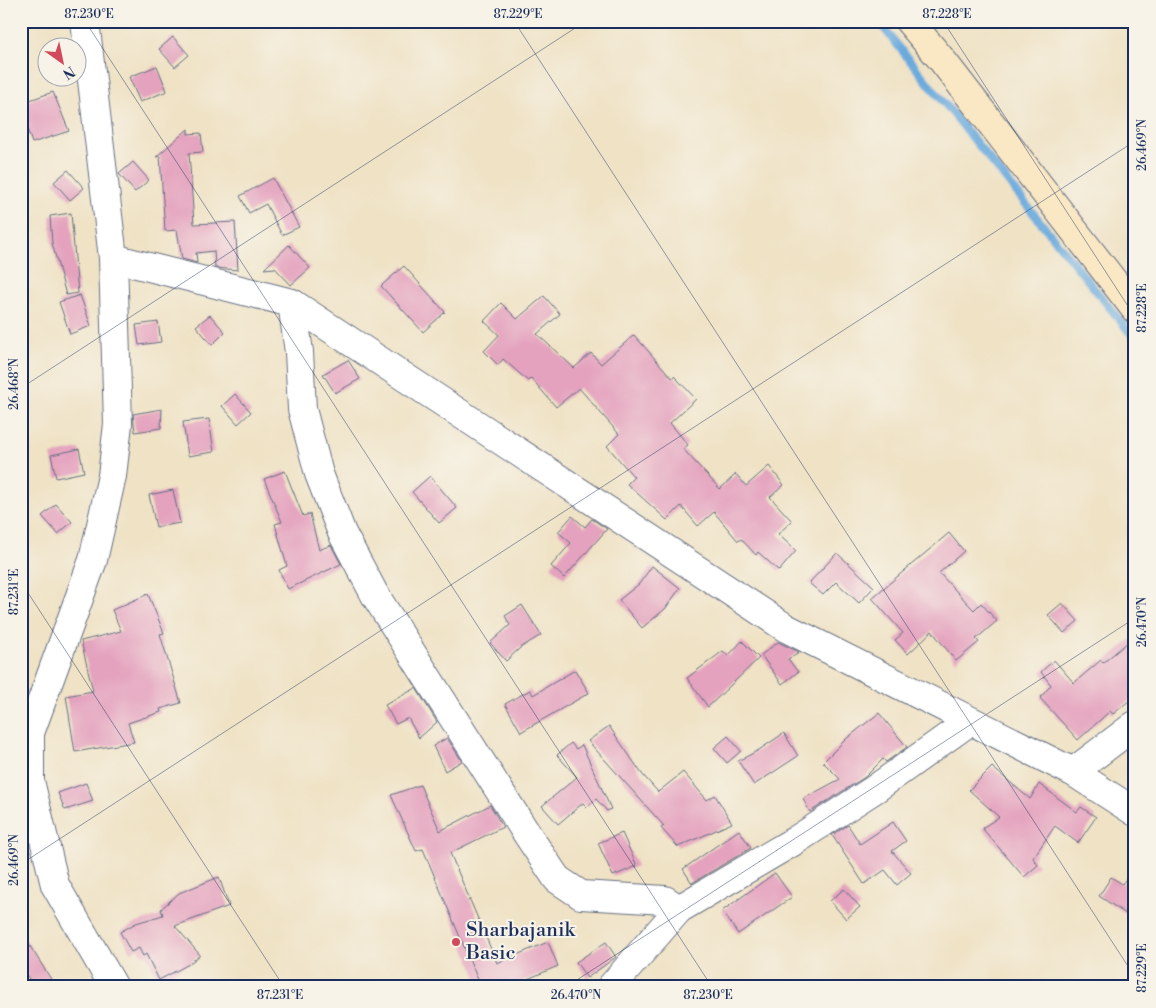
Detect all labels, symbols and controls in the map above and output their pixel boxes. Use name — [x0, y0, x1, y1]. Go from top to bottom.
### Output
text: 87.230°E — [64, 7, 114, 22]
text: 87.229°E — [493, 7, 543, 22]
text: 87.228°E — [922, 7, 972, 22]
north arrow — [38, 38, 88, 88]
text: N — [59, 61, 78, 83]
text: 26.469°N — [1135, 119, 1150, 171]
text: 87.228°E — [1135, 283, 1150, 333]
text: 26.468°N — [7, 358, 22, 410]
text: 87.231°E — [7, 569, 22, 615]
text: 26.470°N — [1135, 597, 1150, 647]
text: 26.469°N — [7, 834, 22, 886]
place label: Sharbajanik Basic — [465, 918, 577, 966]
marker: Sharbajanik Basic — [450, 936, 462, 948]
text: 87.229°E — [1135, 943, 1150, 993]
text: 87.231°E — [257, 988, 303, 1003]
text: 26.470°N — [551, 988, 601, 1003]
text: 87.230°E — [683, 988, 733, 1003]

